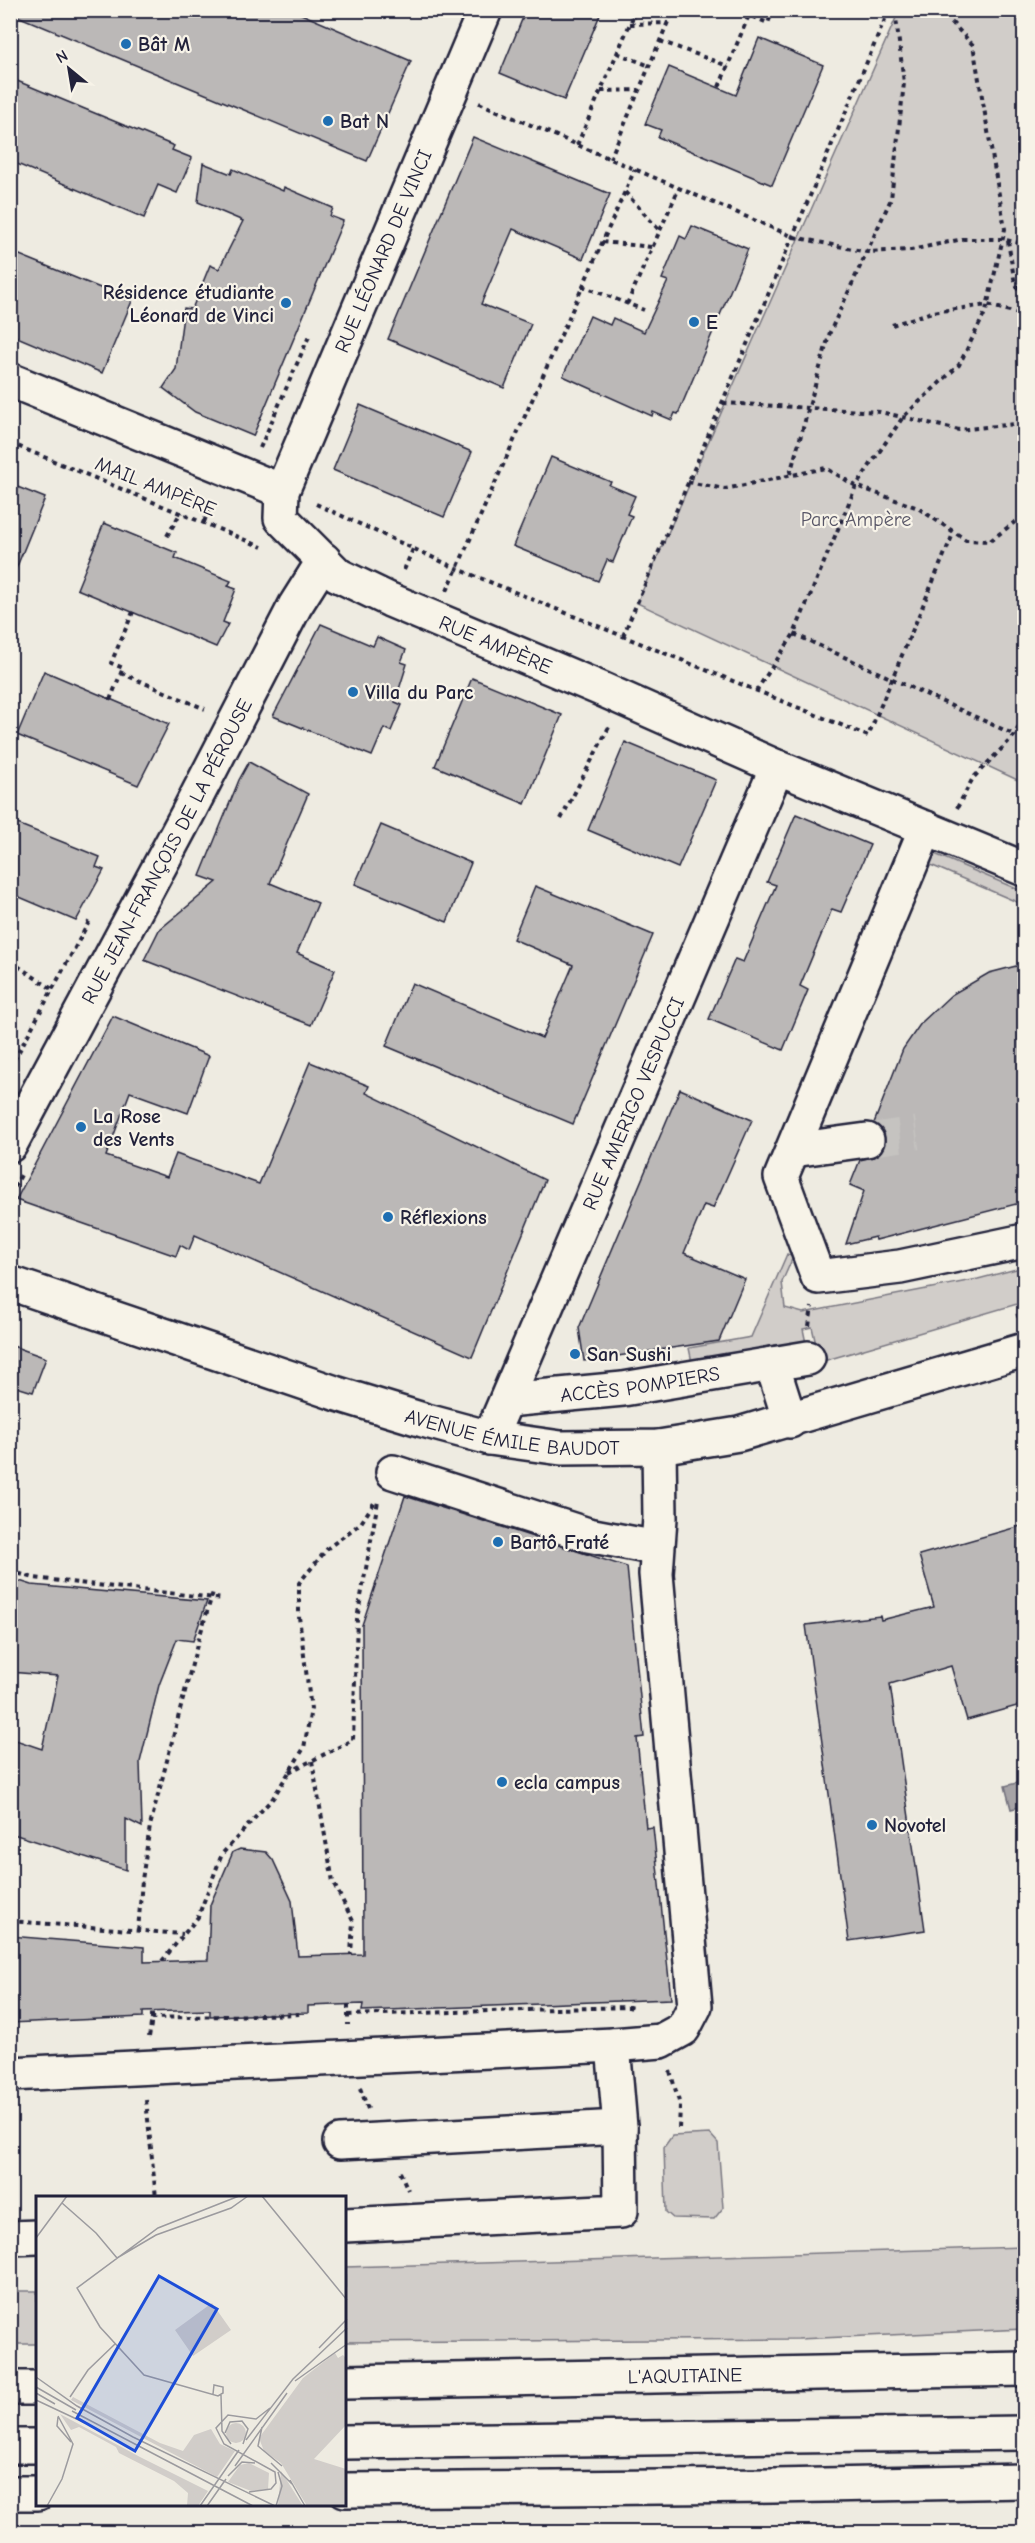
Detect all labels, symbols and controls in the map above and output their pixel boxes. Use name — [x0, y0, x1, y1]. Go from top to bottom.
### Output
place label: Bât M — [138, 33, 190, 56]
marker: Bât M — [119, 37, 133, 51]
north arrow — [39, 39, 99, 99]
text: N — [53, 46, 71, 67]
place label: Bat N — [340, 110, 389, 133]
marker: Bat N — [321, 114, 335, 128]
street label: RUE LÉONARD DE VINCI — [330, 146, 437, 356]
place label: Résidence étudiante Léonard de Vinci — [103, 281, 274, 327]
marker: Résidence étudiante Léonard de Vinci — [279, 296, 293, 310]
place label: E — [706, 311, 718, 334]
marker: E — [687, 315, 701, 329]
street label: MAIL AMPÈRE — [92, 452, 220, 521]
park label: Parc Ampère — [801, 508, 911, 531]
street label: RUE AMPÈRE — [436, 611, 555, 679]
place label: Villa du Parc — [365, 681, 474, 704]
marker: Villa du Parc — [346, 685, 360, 699]
street label: RUE JEAN-FRANÇOIS DE LA PÉROUSE — [77, 695, 257, 1008]
street label: RUE AMERIGO VESPUCCI — [578, 993, 689, 1213]
place label: La Rose des Vents — [93, 1105, 174, 1151]
marker: La Rose des Vents — [74, 1120, 88, 1134]
place label: Réflexions — [400, 1206, 487, 1229]
marker: Réflexions — [381, 1210, 395, 1224]
place label: San Sushi — [587, 1343, 671, 1366]
marker: San Sushi — [568, 1347, 582, 1361]
street label: ACCÈS POMPIERS — [559, 1362, 721, 1407]
street label: AVENUE ÉMILE BAUDOT — [402, 1404, 620, 1460]
place label: Bartô Fraté — [510, 1531, 609, 1554]
marker: Bartô Fraté — [491, 1535, 505, 1549]
place label: ecla campus — [514, 1771, 620, 1794]
marker: ecla campus — [495, 1775, 509, 1789]
place label: Novotel — [884, 1814, 946, 1837]
marker: Novotel — [865, 1818, 879, 1832]
inset map — [36, 2196, 346, 2507]
street label: L'AQUITAINE — [627, 2363, 743, 2389]

